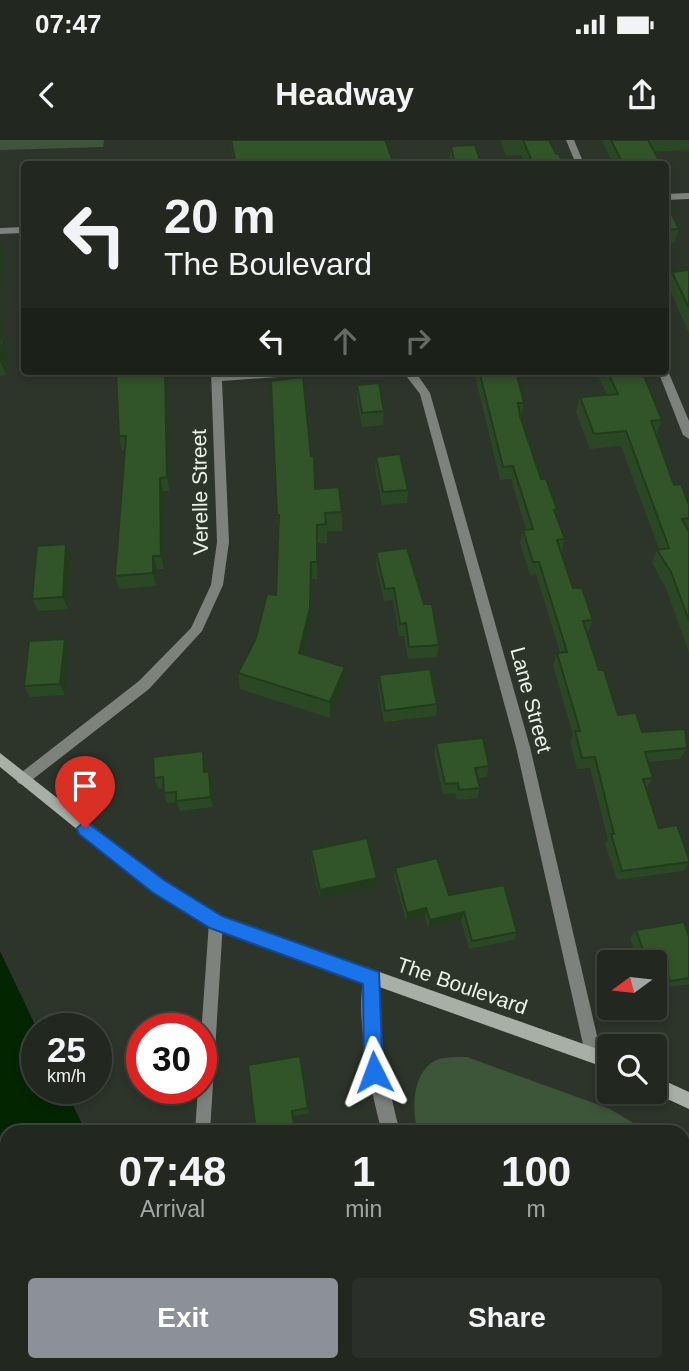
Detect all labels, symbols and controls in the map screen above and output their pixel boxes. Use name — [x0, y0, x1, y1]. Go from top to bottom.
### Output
text: 07:47 — [35, 9, 102, 39]
icon: back — [28, 76, 66, 114]
text: Headway — [275, 76, 414, 112]
icon: share — [623, 76, 661, 114]
icon: left — [49, 189, 140, 280]
text: 20 m — [164, 189, 276, 243]
text: The Boulevard — [164, 246, 372, 282]
icon: left — [253, 322, 291, 360]
icon: ahead — [326, 322, 364, 360]
icon: right — [399, 322, 437, 360]
street label: Verelle Street — [187, 429, 212, 555]
street label: Lane Street — [506, 644, 557, 755]
pin — [55, 756, 115, 828]
icon: arrive — [66, 767, 104, 805]
north arrow — [597, 950, 667, 1020]
map controls — [597, 950, 667, 1104]
street label: The Boulevard — [394, 952, 530, 1019]
speed limit sign: 30 — [126, 1013, 217, 1104]
text: 25 — [47, 1030, 86, 1069]
button: search — [597, 1034, 667, 1104]
position arrow — [337, 1035, 411, 1109]
text: km/h — [47, 1066, 86, 1086]
text: 07:48 — [119, 1148, 226, 1195]
text: 1 — [352, 1148, 375, 1195]
text: 100 — [501, 1148, 571, 1195]
text: Arrival — [140, 1196, 205, 1222]
text: min — [345, 1196, 382, 1222]
text: m — [527, 1196, 546, 1222]
button: Exit — [28, 1278, 338, 1358]
button: Share — [352, 1278, 662, 1358]

